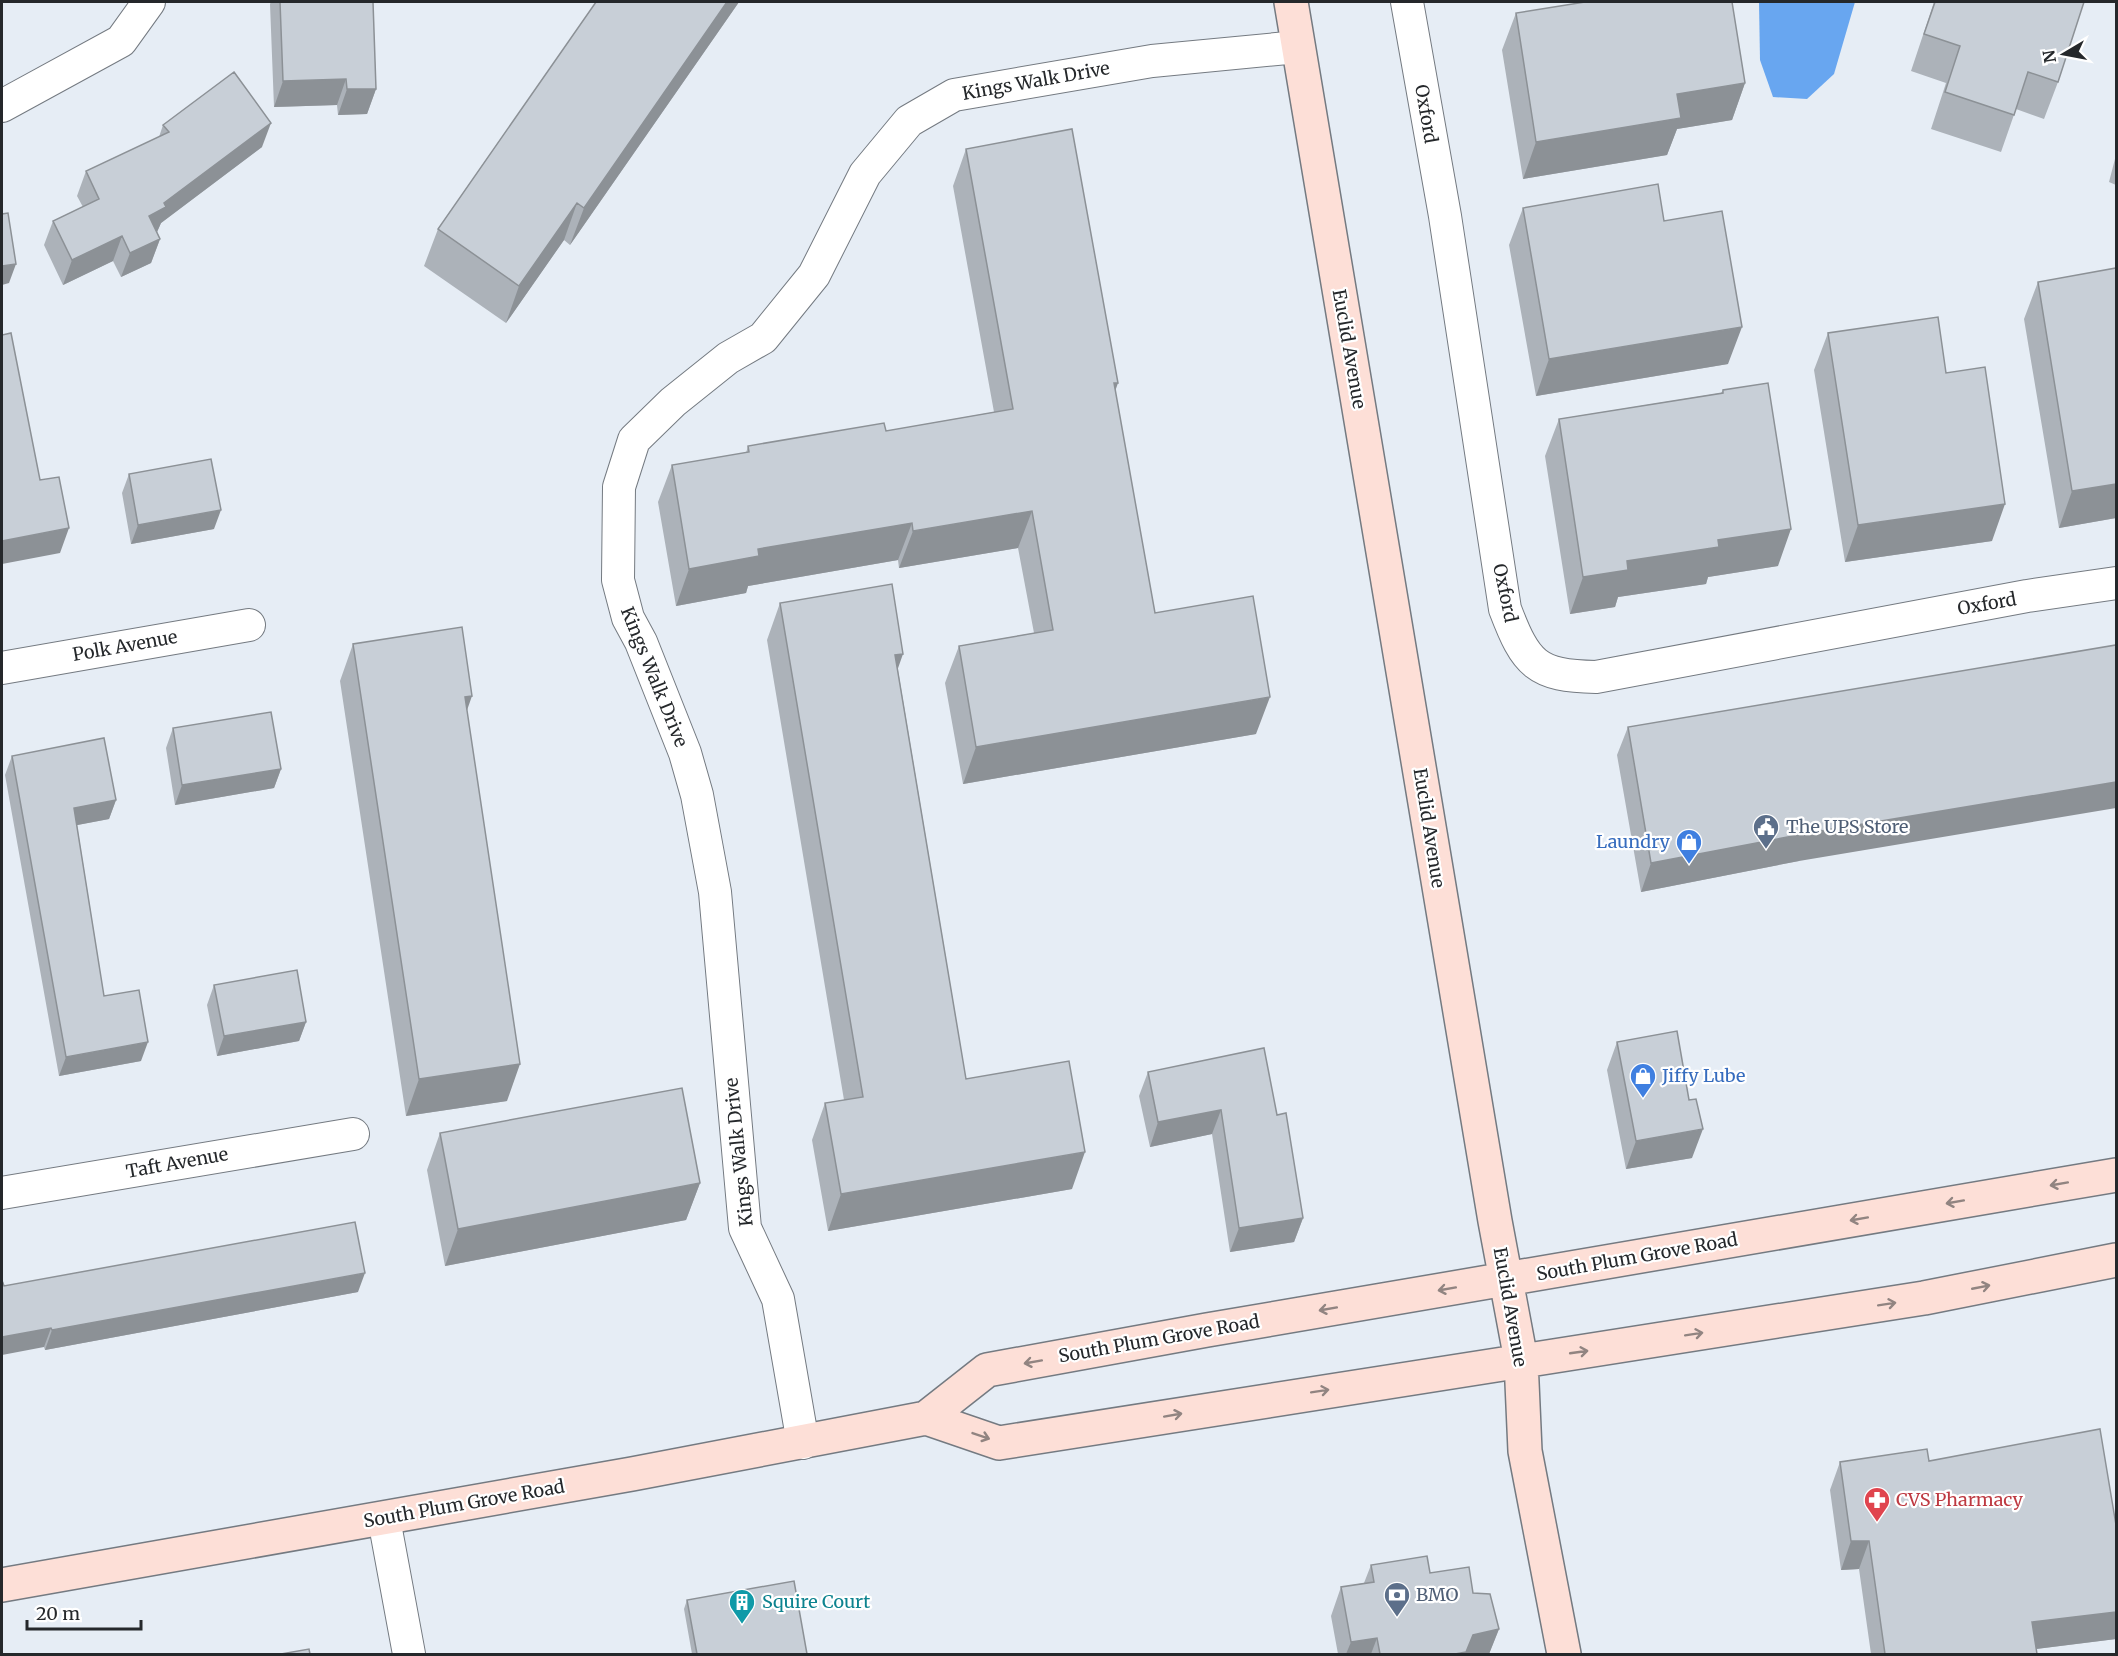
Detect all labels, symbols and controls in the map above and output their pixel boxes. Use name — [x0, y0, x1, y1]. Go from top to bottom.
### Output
north arrow — [2034, 24, 2094, 84]
text: N — [2038, 48, 2060, 65]
street label: Kings Walk Drive — [960, 56, 1111, 105]
street label: Oxford — [1410, 83, 1443, 145]
street label: Euclid Avenue — [1328, 287, 1371, 411]
street label: Oxford — [1488, 561, 1523, 624]
street label: Oxford — [1956, 587, 2018, 620]
street label: Kings Walk Drive — [616, 603, 693, 750]
street label: Polk Avenue — [71, 625, 179, 666]
street label: Euclid Avenue — [1409, 766, 1450, 889]
public building icon: The UPS Store — [1751, 812, 1781, 850]
place label: The UPS Store — [1786, 815, 1909, 838]
shop icon: Laundry — [1674, 827, 1704, 865]
place label: Laundry — [1596, 830, 1671, 853]
shop icon: Jiffy Lube — [1628, 1061, 1658, 1099]
place label: Jiffy Lube — [1661, 1064, 1746, 1087]
street label: Kings Walk Drive — [719, 1077, 758, 1228]
street label: Taft Avenue — [124, 1142, 230, 1183]
one-way arrow — [2049, 1179, 2069, 1190]
one-way arrow — [1945, 1197, 1965, 1208]
one-way arrow — [1850, 1214, 1869, 1225]
street label: South Plum Grove Road — [1535, 1227, 1739, 1286]
street label: Euclid Avenue — [1489, 1245, 1532, 1369]
one-way arrow — [1971, 1281, 1991, 1292]
one-way arrow — [1438, 1284, 1458, 1295]
one-way arrow — [1876, 1298, 1896, 1309]
one-way arrow — [1319, 1304, 1338, 1315]
street label: South Plum Grove Road — [1057, 1309, 1261, 1368]
one-way arrow — [1684, 1329, 1704, 1340]
one-way arrow — [1568, 1346, 1588, 1357]
one-way arrow — [1023, 1357, 1043, 1368]
one-way arrow — [1310, 1385, 1329, 1396]
one-way arrow — [1163, 1409, 1182, 1420]
one-way arrow — [971, 1432, 990, 1443]
street label: South Plum Grove Road — [362, 1474, 566, 1533]
pharmacy icon: CVS Pharmacy — [1862, 1485, 1892, 1523]
place label: CVS Pharmacy — [1896, 1488, 2024, 1511]
bank icon: BMO — [1382, 1580, 1412, 1618]
place label: BMO — [1416, 1583, 1459, 1606]
building icon: Squire Court — [727, 1587, 757, 1625]
place label: Squire Court — [762, 1590, 870, 1613]
scale bar — [27, 1593, 141, 1631]
text: 20 m — [36, 1602, 80, 1625]

